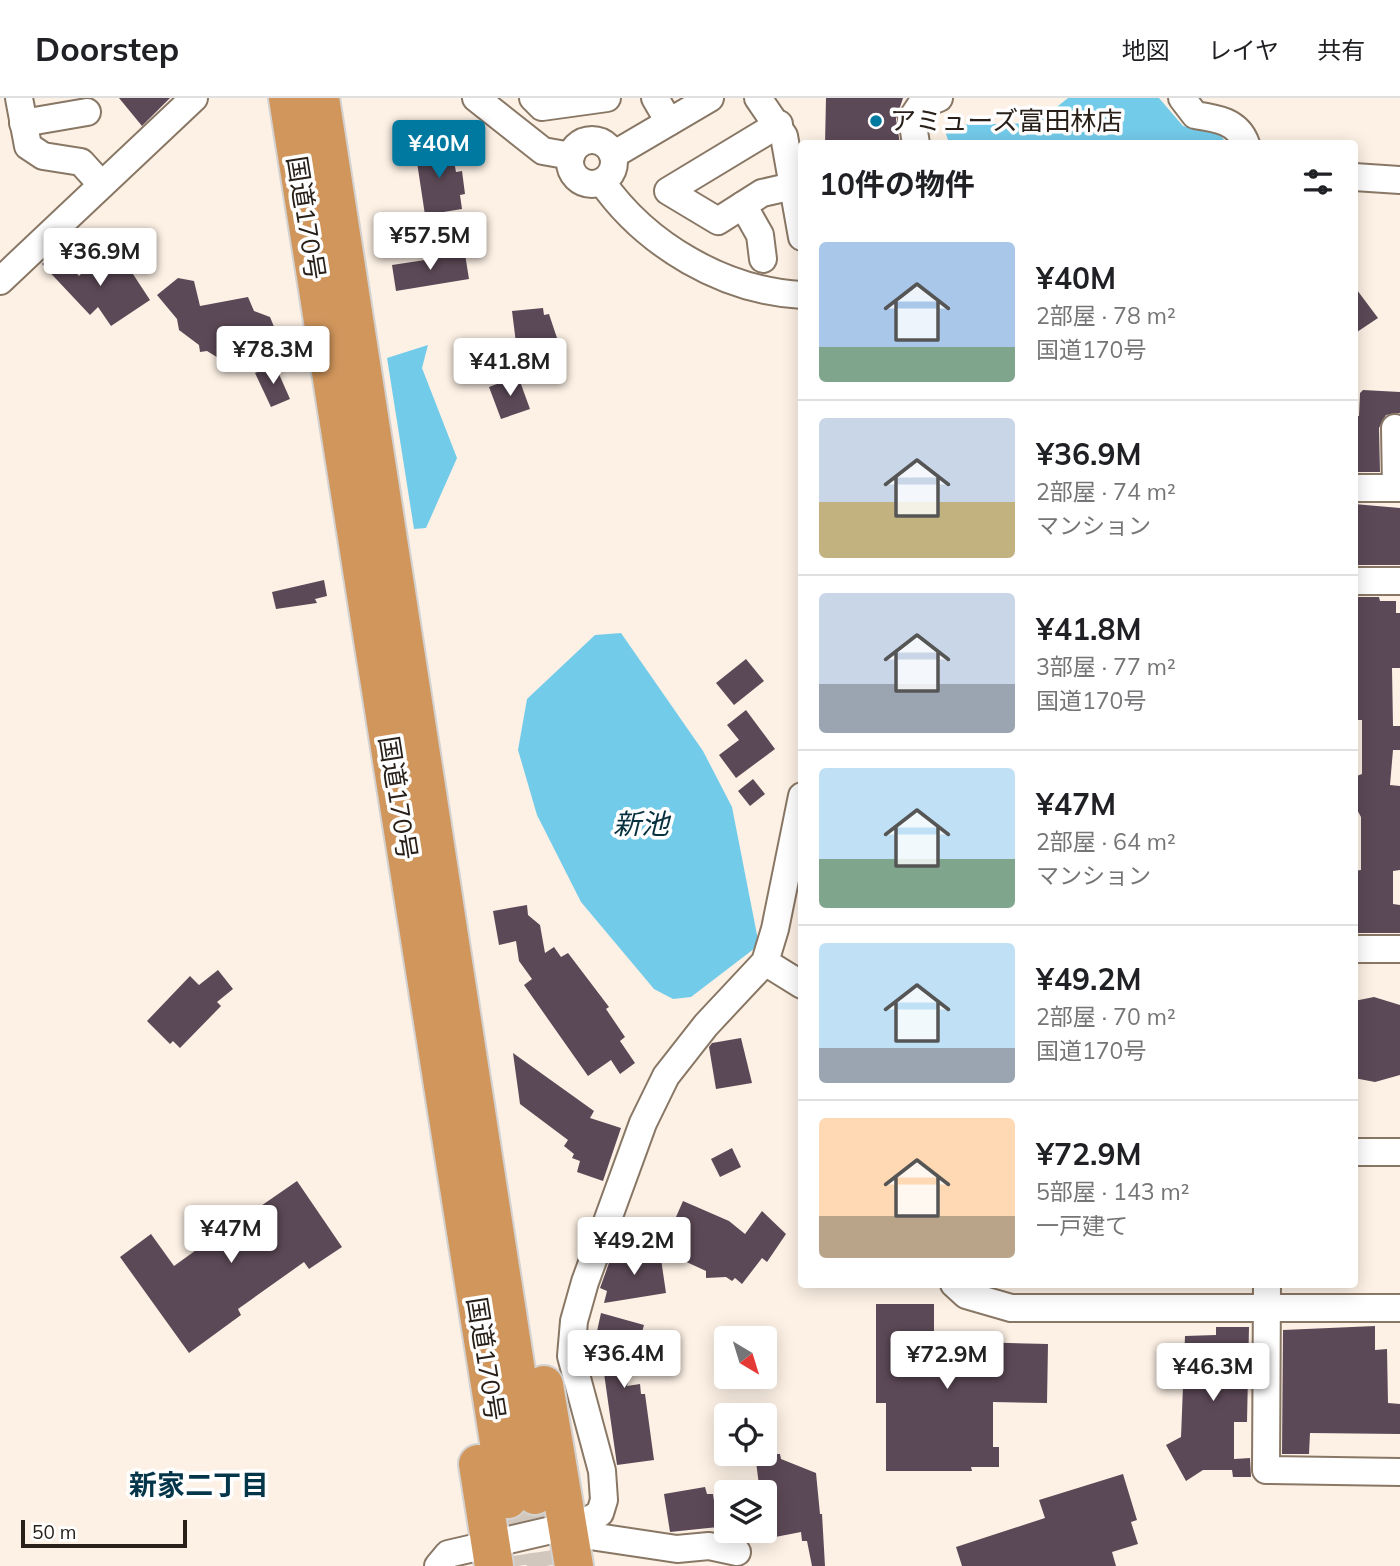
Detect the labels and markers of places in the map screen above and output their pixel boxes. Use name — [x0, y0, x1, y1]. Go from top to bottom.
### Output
place label: アミューズ富田林店 — [890, 104, 1122, 137]
marker: アミューズ富田林店 — [868, 113, 884, 129]
pin: ¥40M — [398, 120, 480, 180]
pin: ¥57.5M — [373, 212, 487, 272]
pin: ¥36.9M — [43, 228, 157, 288]
pin: ¥78.3M — [216, 327, 330, 386]
pin: ¥41.8M — [453, 338, 567, 398]
pin: ¥47M — [190, 1206, 272, 1265]
pin: ¥49.2M — [577, 1218, 691, 1277]
pin: ¥36.4M — [567, 1330, 681, 1390]
pin: ¥72.9M — [890, 1332, 1004, 1391]
pin: ¥46.3M — [1156, 1344, 1270, 1403]

